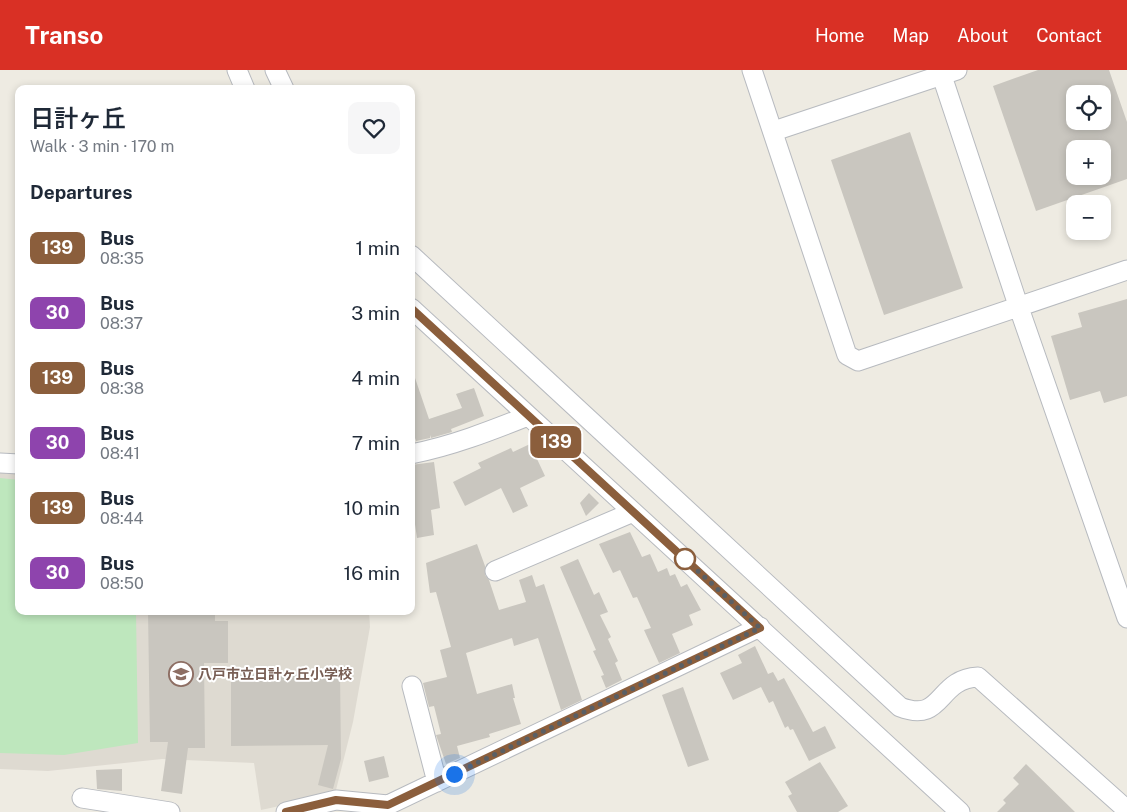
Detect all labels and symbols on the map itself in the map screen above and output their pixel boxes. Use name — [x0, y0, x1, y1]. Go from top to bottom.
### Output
line badge: 139 — [527, 426, 585, 458]
unlabelled marker — [674, 548, 696, 570]
school or university icon: 八戸市立日計ヶ丘小学校 — [168, 661, 194, 687]
place label: 八戸市立日計ヶ丘小学校 — [198, 666, 352, 682]
your location — [442, 762, 467, 787]

